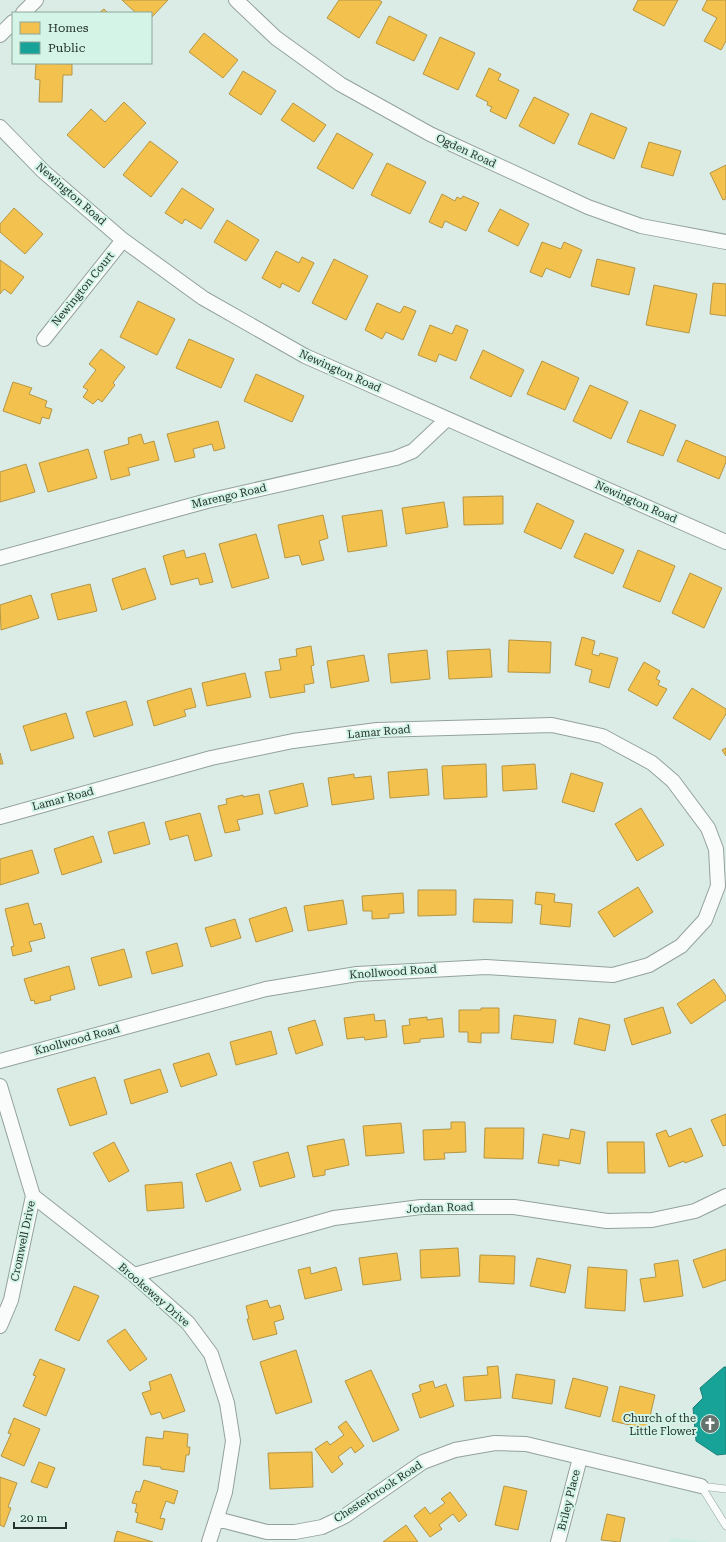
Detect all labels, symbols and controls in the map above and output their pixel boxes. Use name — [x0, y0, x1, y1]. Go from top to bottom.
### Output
legend — [12, 12, 152, 64]
text: Homes — [48, 21, 89, 35]
text: Public — [48, 41, 86, 55]
street label: Ogden Road — [434, 131, 498, 171]
street label: Newington Road — [33, 160, 109, 228]
street label: Newington Court — [49, 249, 117, 329]
street label: Newington Road — [297, 347, 383, 395]
street label: Newington Road — [593, 478, 679, 526]
street label: Marengo Road — [190, 481, 268, 511]
street label: Lamar Road — [347, 723, 411, 741]
street label: Lamar Road — [31, 785, 95, 813]
street label: Knollwood Road — [349, 962, 437, 982]
street label: Knollwood Road — [33, 1022, 121, 1058]
street label: Cromwell Drive — [8, 1199, 38, 1283]
street label: Jordan Road — [406, 1200, 474, 1216]
street label: Brookeway Drive — [116, 1260, 192, 1330]
place label: Church of the Little Flower — [623, 1412, 696, 1438]
church icon: Church of the Little Flower — [699, 1413, 721, 1435]
street label: Chesterbrook Road — [331, 1459, 425, 1525]
street label: Briley Place — [555, 1468, 583, 1532]
scale bar — [14, 1504, 66, 1530]
text: 20 m — [20, 1511, 47, 1525]

